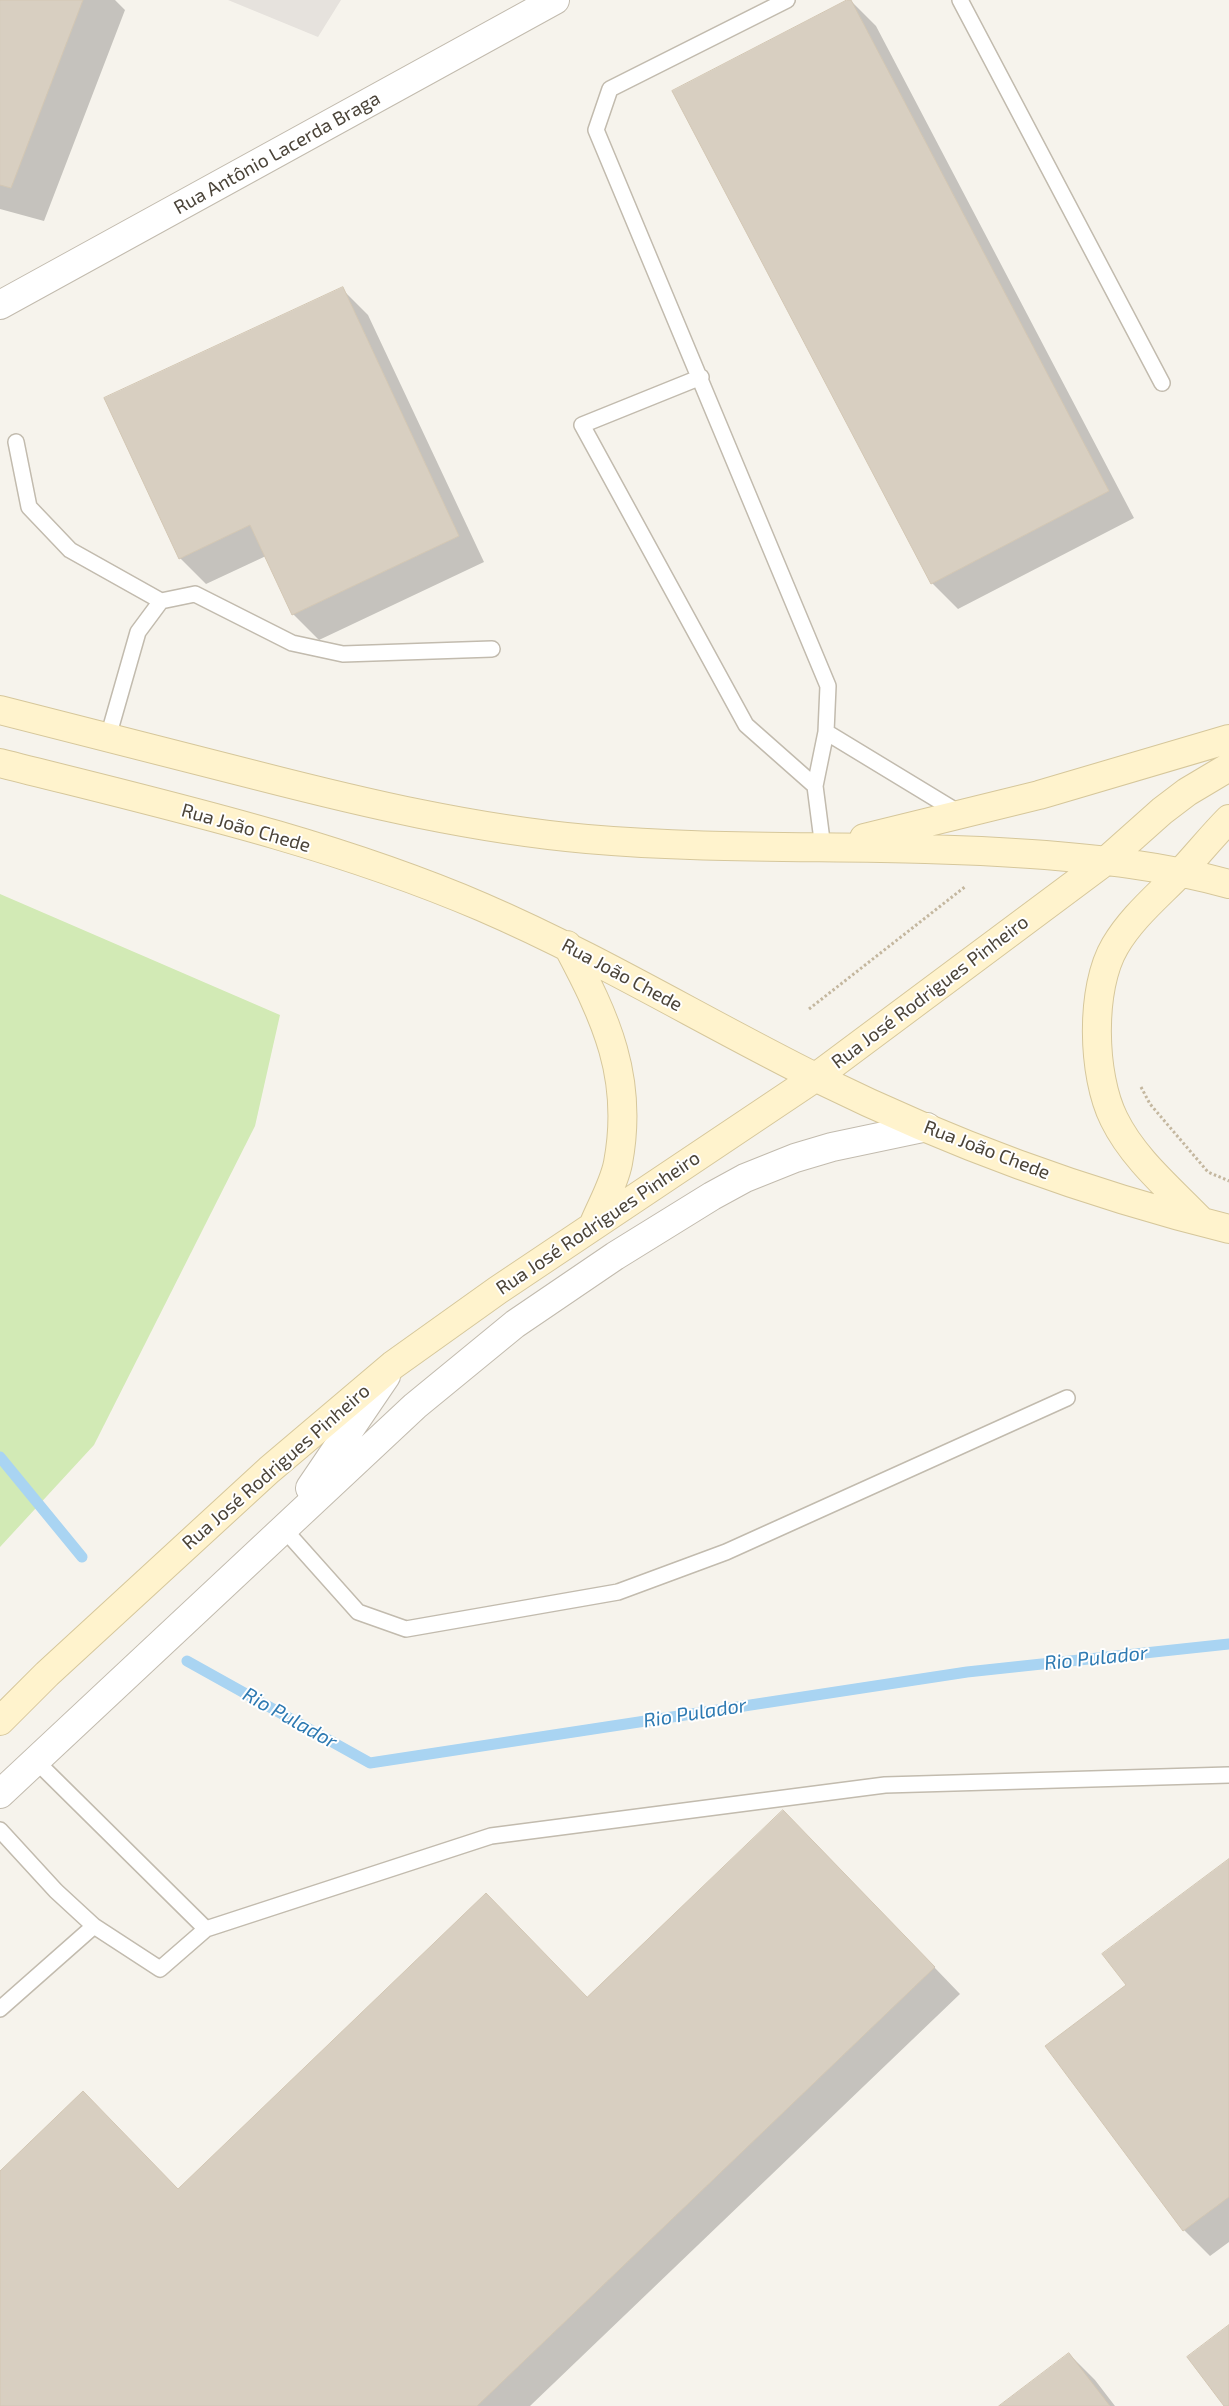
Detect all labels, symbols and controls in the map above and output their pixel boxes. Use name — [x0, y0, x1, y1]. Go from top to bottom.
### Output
street label: Rua Antônio Lacerda Braga — [170, 87, 384, 219]
street label: Rua João Chede — [179, 799, 313, 857]
street label: Rua José Rodrigues Pinheiro — [827, 910, 1033, 1074]
street label: Rua João Chede — [558, 934, 686, 1016]
street label: Rua João Chede — [921, 1116, 1053, 1184]
street label: Rua José Rodrigues Pinheiro — [492, 1146, 704, 1300]
street label: Rua José Rodrigues Pinheiro — [178, 1379, 374, 1555]
water label: Rio Pulador — [1043, 1641, 1149, 1675]
water label: Rio Pulador — [239, 1682, 341, 1754]
water label: Rio Pulador — [642, 1693, 748, 1733]

